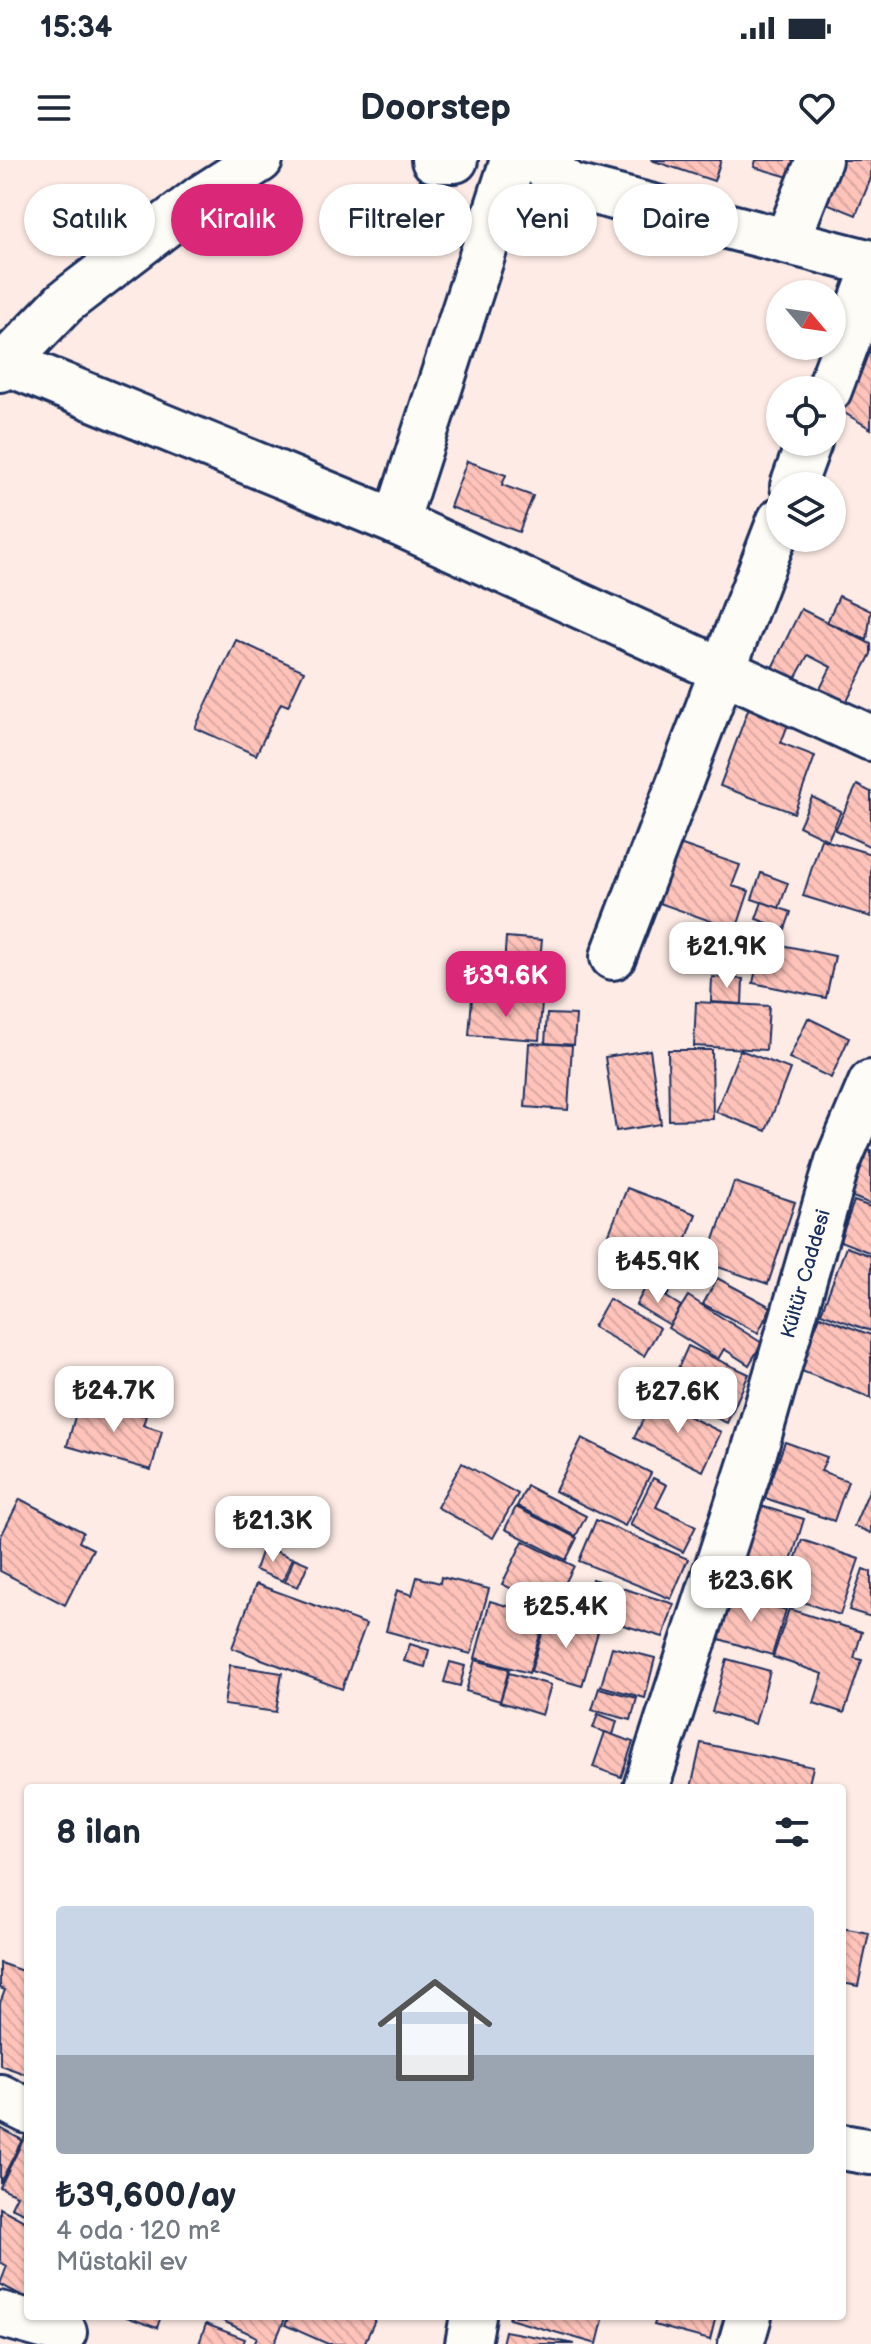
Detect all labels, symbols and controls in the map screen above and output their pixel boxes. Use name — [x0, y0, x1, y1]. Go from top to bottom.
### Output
text: 15:34 — [40, 10, 112, 46]
icon: menu — [32, 86, 76, 130]
icon: heart — [795, 86, 839, 130]
text: Doorstep — [360, 87, 511, 130]
chip: Satılık — [24, 184, 155, 256]
chip: Kiralık — [171, 184, 303, 256]
chip: Filtreler — [319, 184, 472, 256]
chip: Yeni — [488, 184, 597, 256]
chip: Daire — [613, 184, 738, 256]
north arrow — [766, 280, 846, 360]
map controls — [766, 280, 846, 552]
button: locate — [766, 376, 846, 456]
button: layers — [766, 472, 846, 552]
pin: ₺21.9K — [662, 922, 792, 990]
text: ₺21.9K — [687, 932, 767, 963]
pin: ₺39.6K — [441, 951, 571, 1019]
text: ₺39.6K — [464, 961, 548, 992]
street label: Kültür Caddesi — [776, 1207, 836, 1341]
pin: ₺45.9K — [593, 1237, 723, 1305]
text: ₺45.9K — [616, 1247, 700, 1278]
pin: ₺24.7K — [49, 1366, 179, 1434]
pin: ₺27.6K — [613, 1367, 743, 1435]
text: ₺24.7K — [73, 1376, 155, 1407]
text: ₺27.6K — [636, 1377, 720, 1408]
pin: ₺21.3K — [208, 1496, 338, 1564]
text: ₺21.3K — [233, 1506, 313, 1537]
pin: ₺23.6K — [686, 1556, 816, 1624]
text: ₺23.6K — [709, 1566, 793, 1597]
pin: ₺25.4K — [501, 1582, 631, 1650]
text: ₺25.4K — [524, 1592, 608, 1623]
icon: filters — [770, 1810, 814, 1854]
text: 8 ilan — [56, 1812, 141, 1853]
icon: home — [363, 1958, 507, 2102]
text: ₺39,600/ay — [56, 2175, 236, 2216]
text: 4 oda · 120 m² — [56, 2216, 221, 2247]
text: Müstakil ev — [56, 2247, 187, 2278]

